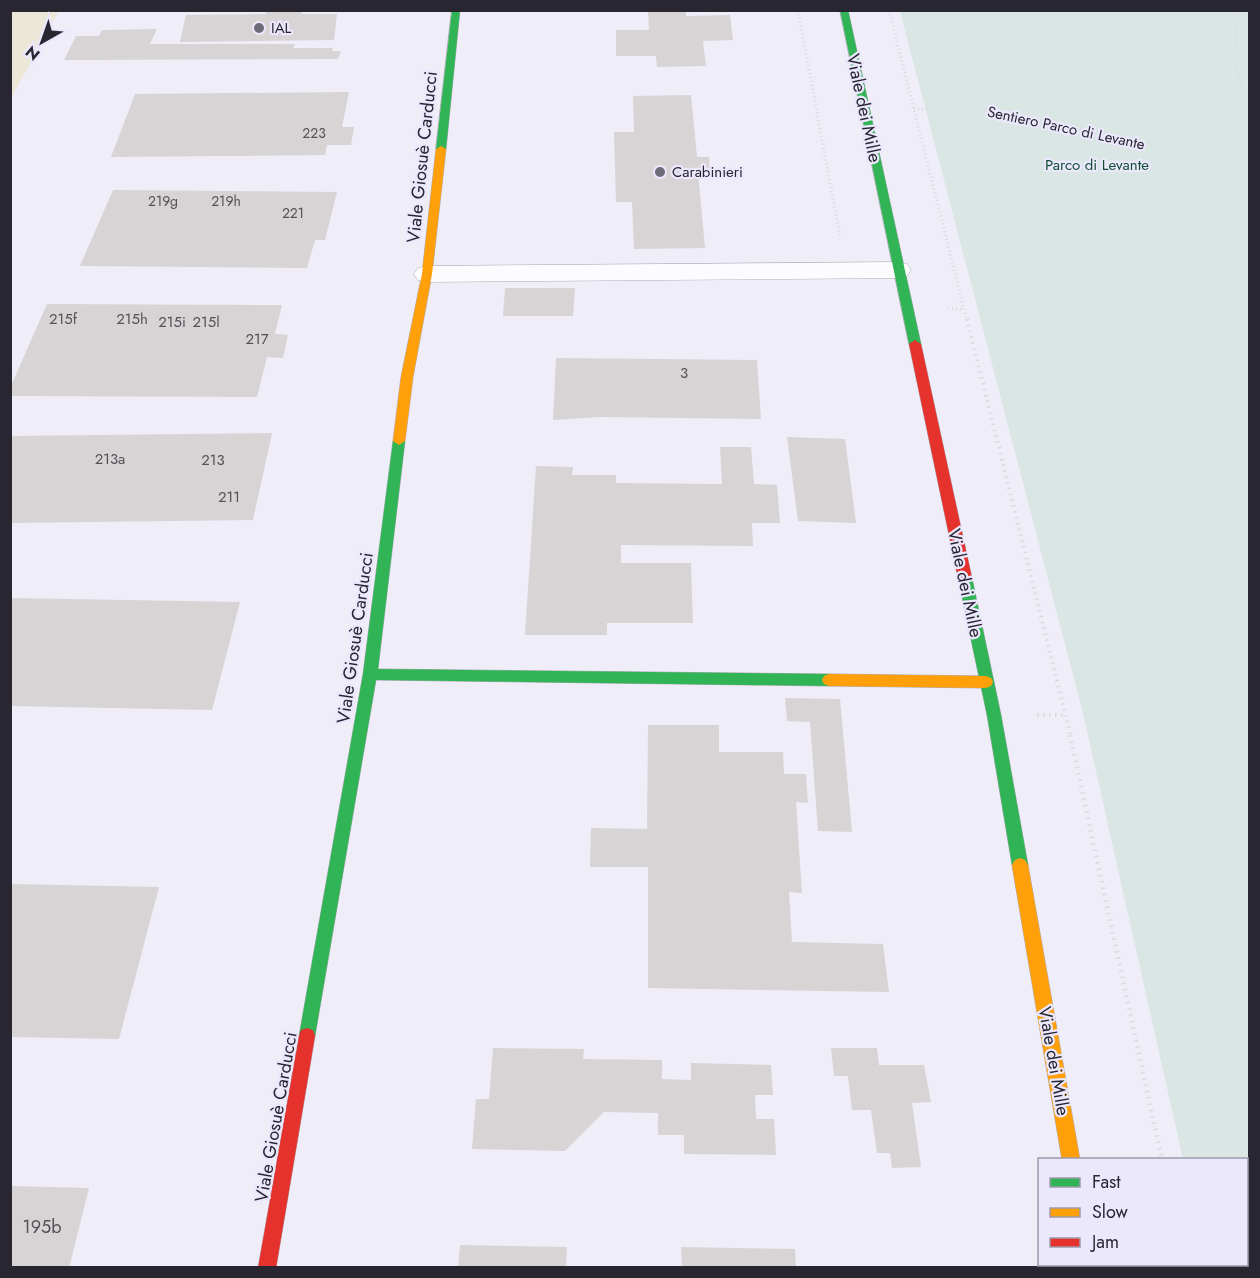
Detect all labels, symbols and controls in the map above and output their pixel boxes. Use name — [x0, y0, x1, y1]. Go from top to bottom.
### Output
north arrow — [12, 12, 72, 72]
place label: IAL — [271, 17, 292, 39]
marker: IAL — [252, 21, 266, 35]
text: N — [20, 40, 45, 66]
street label: Viale dei Mille — [840, 51, 888, 165]
street label: Viale Giosuè Carducci — [400, 70, 444, 244]
street label: Sentiero Parco di Levante — [985, 101, 1147, 156]
house number: 223 — [302, 123, 326, 143]
park label: Parco di Levante — [1045, 154, 1149, 176]
place label: Carabinieri — [672, 161, 743, 183]
marker: Carabinieri — [653, 165, 667, 179]
house number: 219g — [148, 191, 178, 211]
house number: 219h — [211, 191, 241, 211]
house number: 221 — [282, 203, 304, 223]
house number: 215f — [49, 308, 78, 330]
house number: 215h — [116, 308, 148, 330]
house number: 215i — [158, 311, 186, 333]
house number: 215l — [192, 311, 220, 333]
house number: 217 — [245, 328, 269, 350]
house number: 3 — [680, 362, 688, 384]
house number: 213a — [95, 448, 125, 470]
house number: 213 — [201, 449, 225, 471]
house number: 211 — [218, 486, 240, 508]
street label: Viale dei Mille — [941, 526, 989, 640]
street label: Viale Giosuè Carducci — [330, 551, 380, 725]
street label: Viale dei Mille — [1032, 1004, 1076, 1118]
street label: Viale Giosuè Carducci — [248, 1030, 304, 1204]
legend — [1038, 1158, 1248, 1266]
text: Fast — [1092, 1169, 1121, 1195]
text: Slow — [1092, 1199, 1129, 1225]
house number: 195b — [23, 1214, 61, 1240]
text: Jam — [1090, 1229, 1119, 1255]

